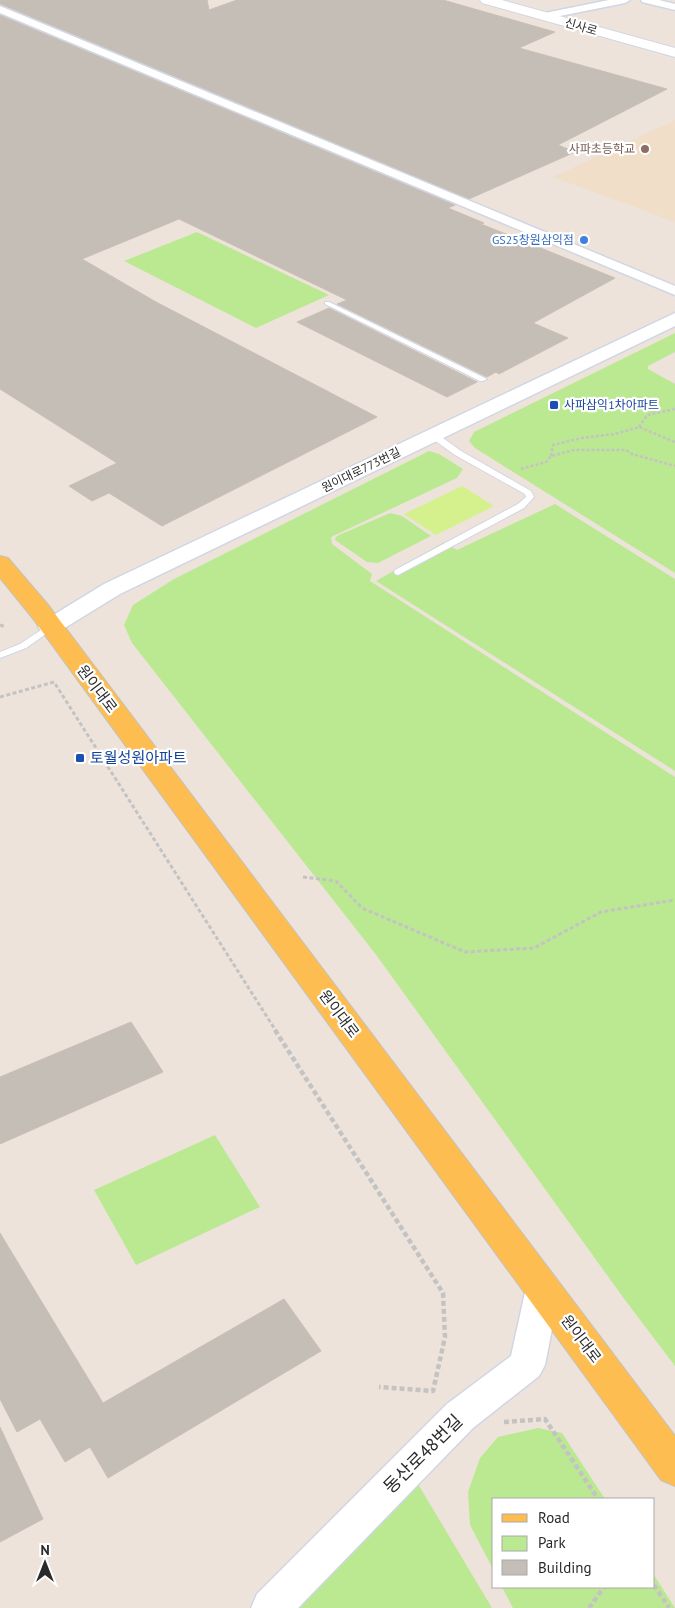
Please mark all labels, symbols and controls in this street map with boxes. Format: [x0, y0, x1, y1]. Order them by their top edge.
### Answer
street label: 신사로 [563, 15, 599, 38]
place label: 사파초등학교 [569, 141, 635, 156]
marker: 사파초등학교 [639, 143, 651, 155]
place label: GS25창원삼익점 [492, 232, 574, 247]
marker: GS25창원삼익점 [578, 234, 590, 246]
place label: 사파삼익1차아파트 [564, 397, 659, 412]
marker: 사파삼익1차아파트 [548, 399, 560, 411]
street label: 원이대로773번길 [319, 444, 403, 495]
street label: 원이대로 [73, 661, 122, 716]
place label: 토월성원아파트 [90, 748, 187, 767]
marker: 토월성원아파트 [74, 752, 86, 764]
street label: 원이대로 [315, 986, 364, 1041]
street label: 원이대로 [557, 1311, 606, 1366]
street label: 동산로48번길 [378, 1409, 467, 1498]
legend [492, 1498, 655, 1588]
text: Road [538, 1508, 570, 1527]
text: Park [538, 1533, 566, 1552]
north arrow [20, 1538, 70, 1588]
text: N [40, 1541, 50, 1559]
text: Building [538, 1558, 592, 1577]

